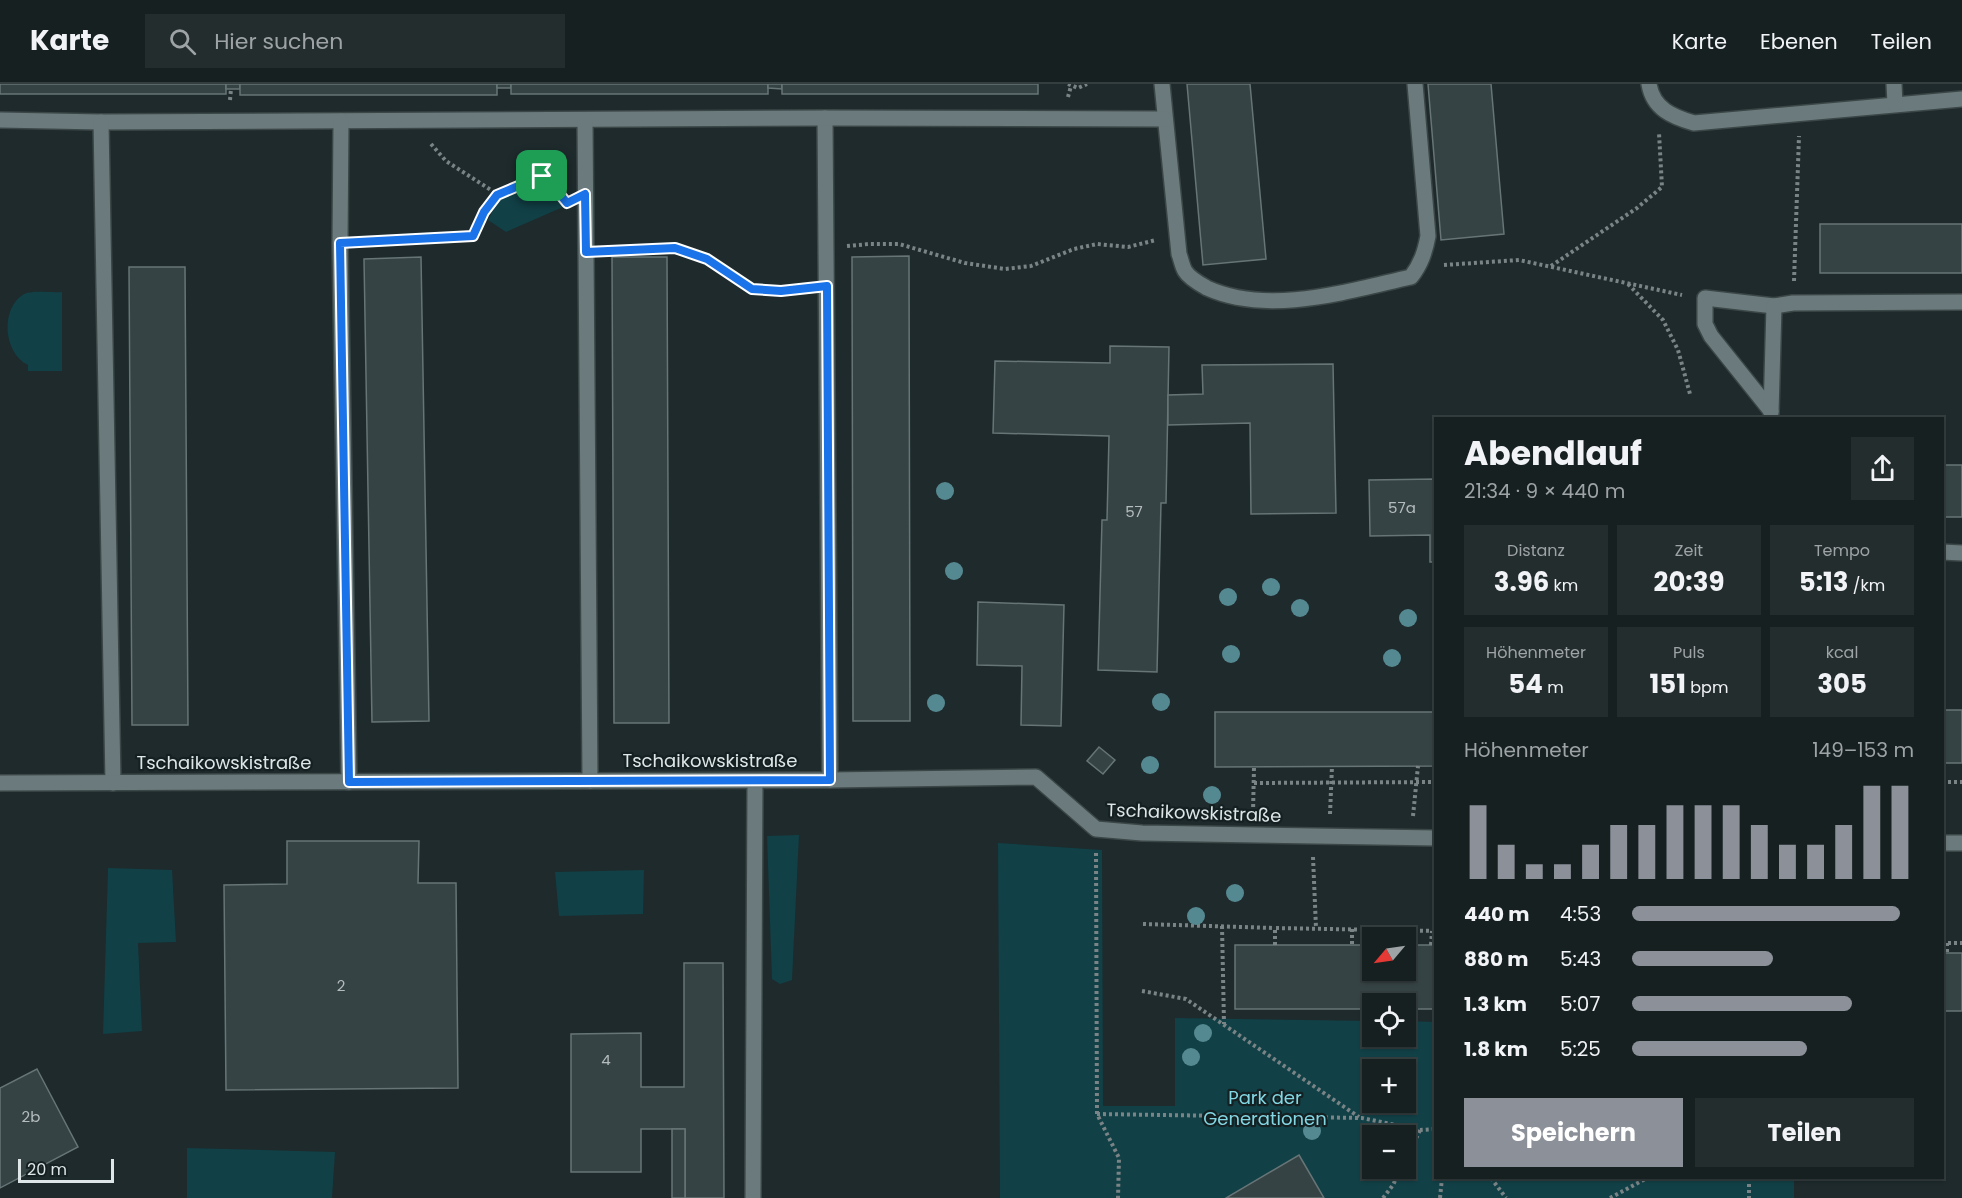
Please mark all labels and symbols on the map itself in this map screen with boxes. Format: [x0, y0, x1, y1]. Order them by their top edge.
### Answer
pin [516, 150, 567, 201]
house number: 57a [1388, 497, 1416, 518]
house number: 57 [1125, 501, 1143, 522]
street label: Tschaikowskistraße [622, 748, 798, 773]
street label: Tschaikowskistraße [136, 750, 312, 775]
street label: Tschaikowskistraße [1106, 797, 1282, 828]
north arrow [1362, 927, 1416, 981]
house number: 2 [337, 975, 345, 996]
house number: 4 [601, 1049, 611, 1070]
park label: Park der Generationen [1203, 1085, 1327, 1131]
house number: 2b [22, 1106, 40, 1127]
scale bar [18, 1156, 114, 1184]

